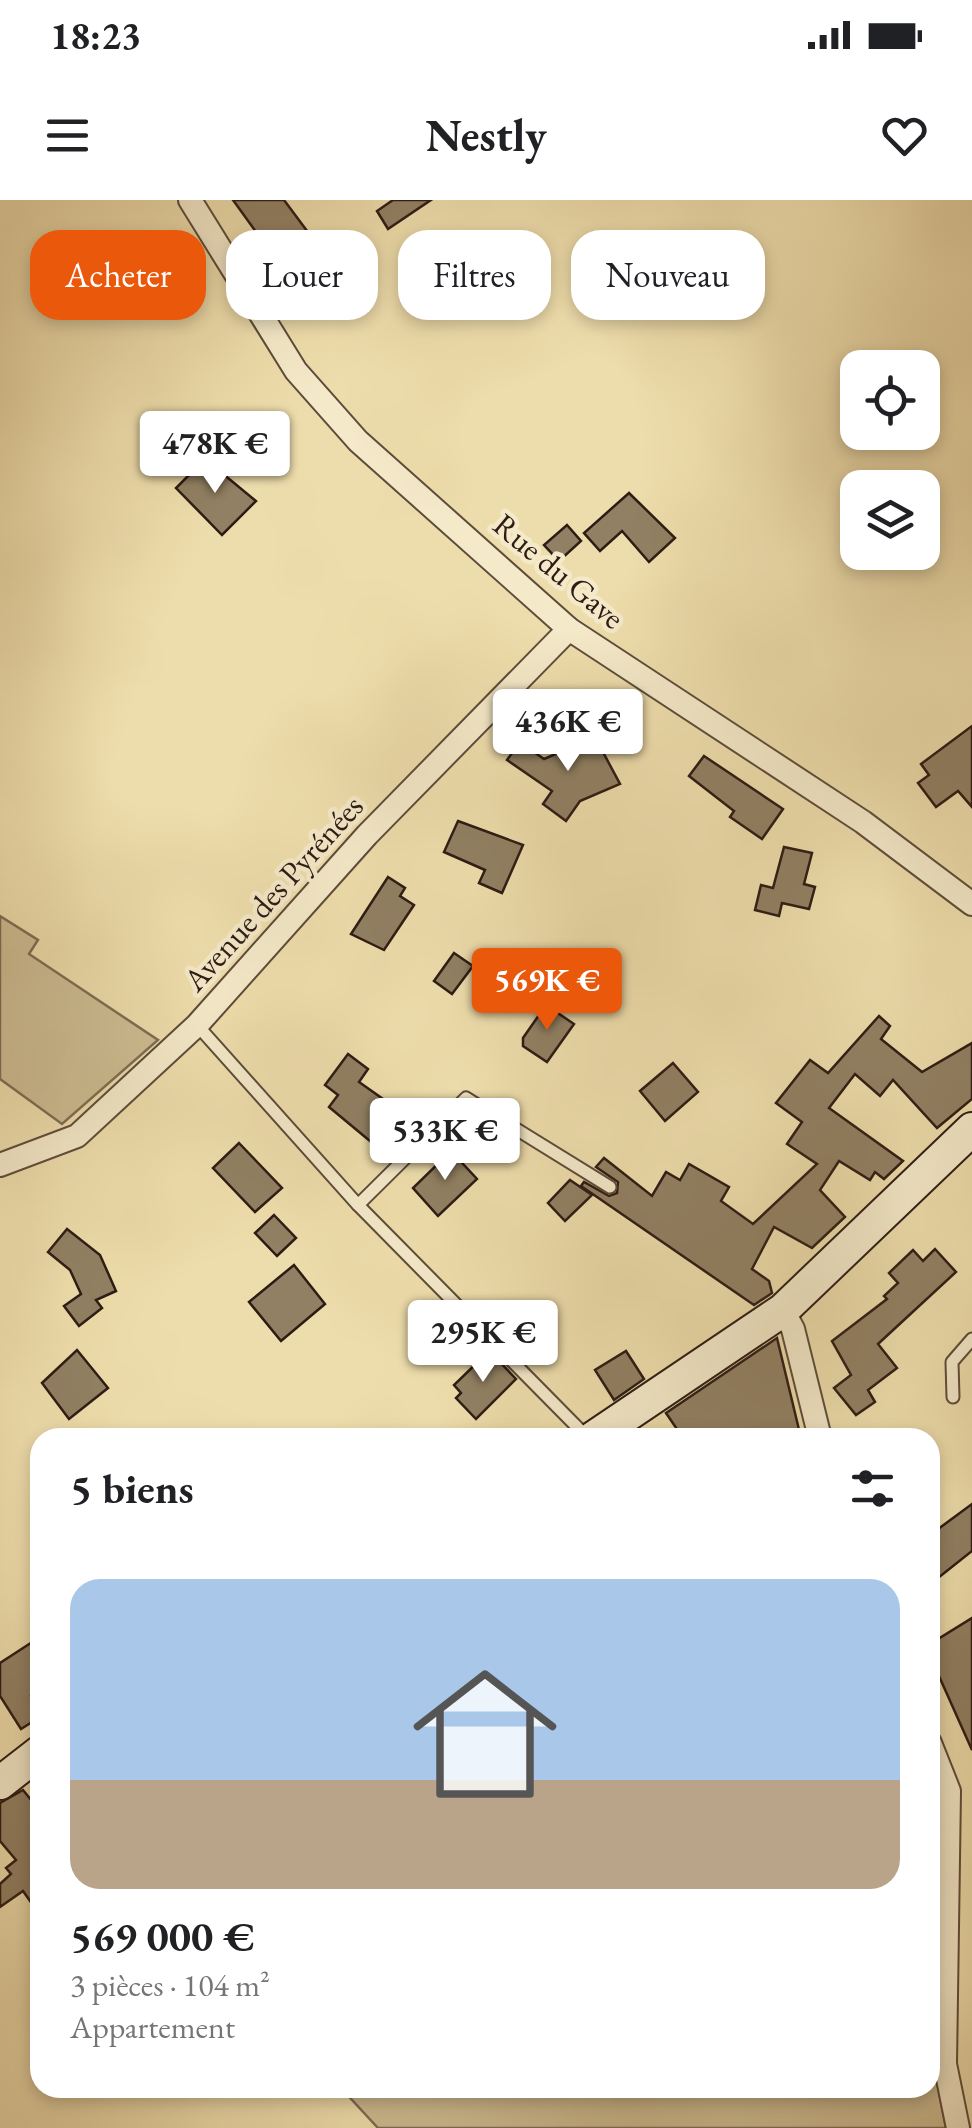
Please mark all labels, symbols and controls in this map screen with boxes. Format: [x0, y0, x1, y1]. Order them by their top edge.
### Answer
text: 18:23 [50, 11, 141, 60]
text: Nestly [425, 106, 547, 164]
icon: menu [40, 108, 95, 163]
icon: heart [877, 108, 932, 163]
chip: Acheter [30, 230, 206, 320]
chip: Louer [226, 230, 378, 320]
chip: Filtres [398, 230, 551, 320]
chip: Nouveau [571, 230, 765, 320]
map controls [840, 350, 940, 570]
button: locate [840, 350, 940, 450]
pin: 478K € [134, 411, 296, 496]
text: 478K € [162, 422, 268, 464]
button: layers [840, 470, 940, 570]
street label: Rue du Gave [485, 504, 633, 638]
pin: 436K € [487, 689, 649, 774]
text: 436K € [515, 700, 621, 742]
street label: Avenue des Pyrénées [173, 786, 372, 1001]
pin: 569K € [466, 948, 628, 1033]
text: 569K € [494, 959, 600, 1001]
pin: 533K € [364, 1098, 526, 1183]
text: 533K € [392, 1109, 498, 1151]
pin: 295K € [402, 1300, 564, 1385]
text: 295K € [430, 1311, 536, 1353]
text: 5 biens [70, 1461, 194, 1516]
icon: filters [845, 1461, 900, 1516]
icon: home [395, 1644, 575, 1824]
text: 569 000 € [70, 1909, 254, 1964]
text: 3 pièces · 104 m² [70, 1964, 270, 2006]
text: Appartement [70, 2006, 235, 2048]

